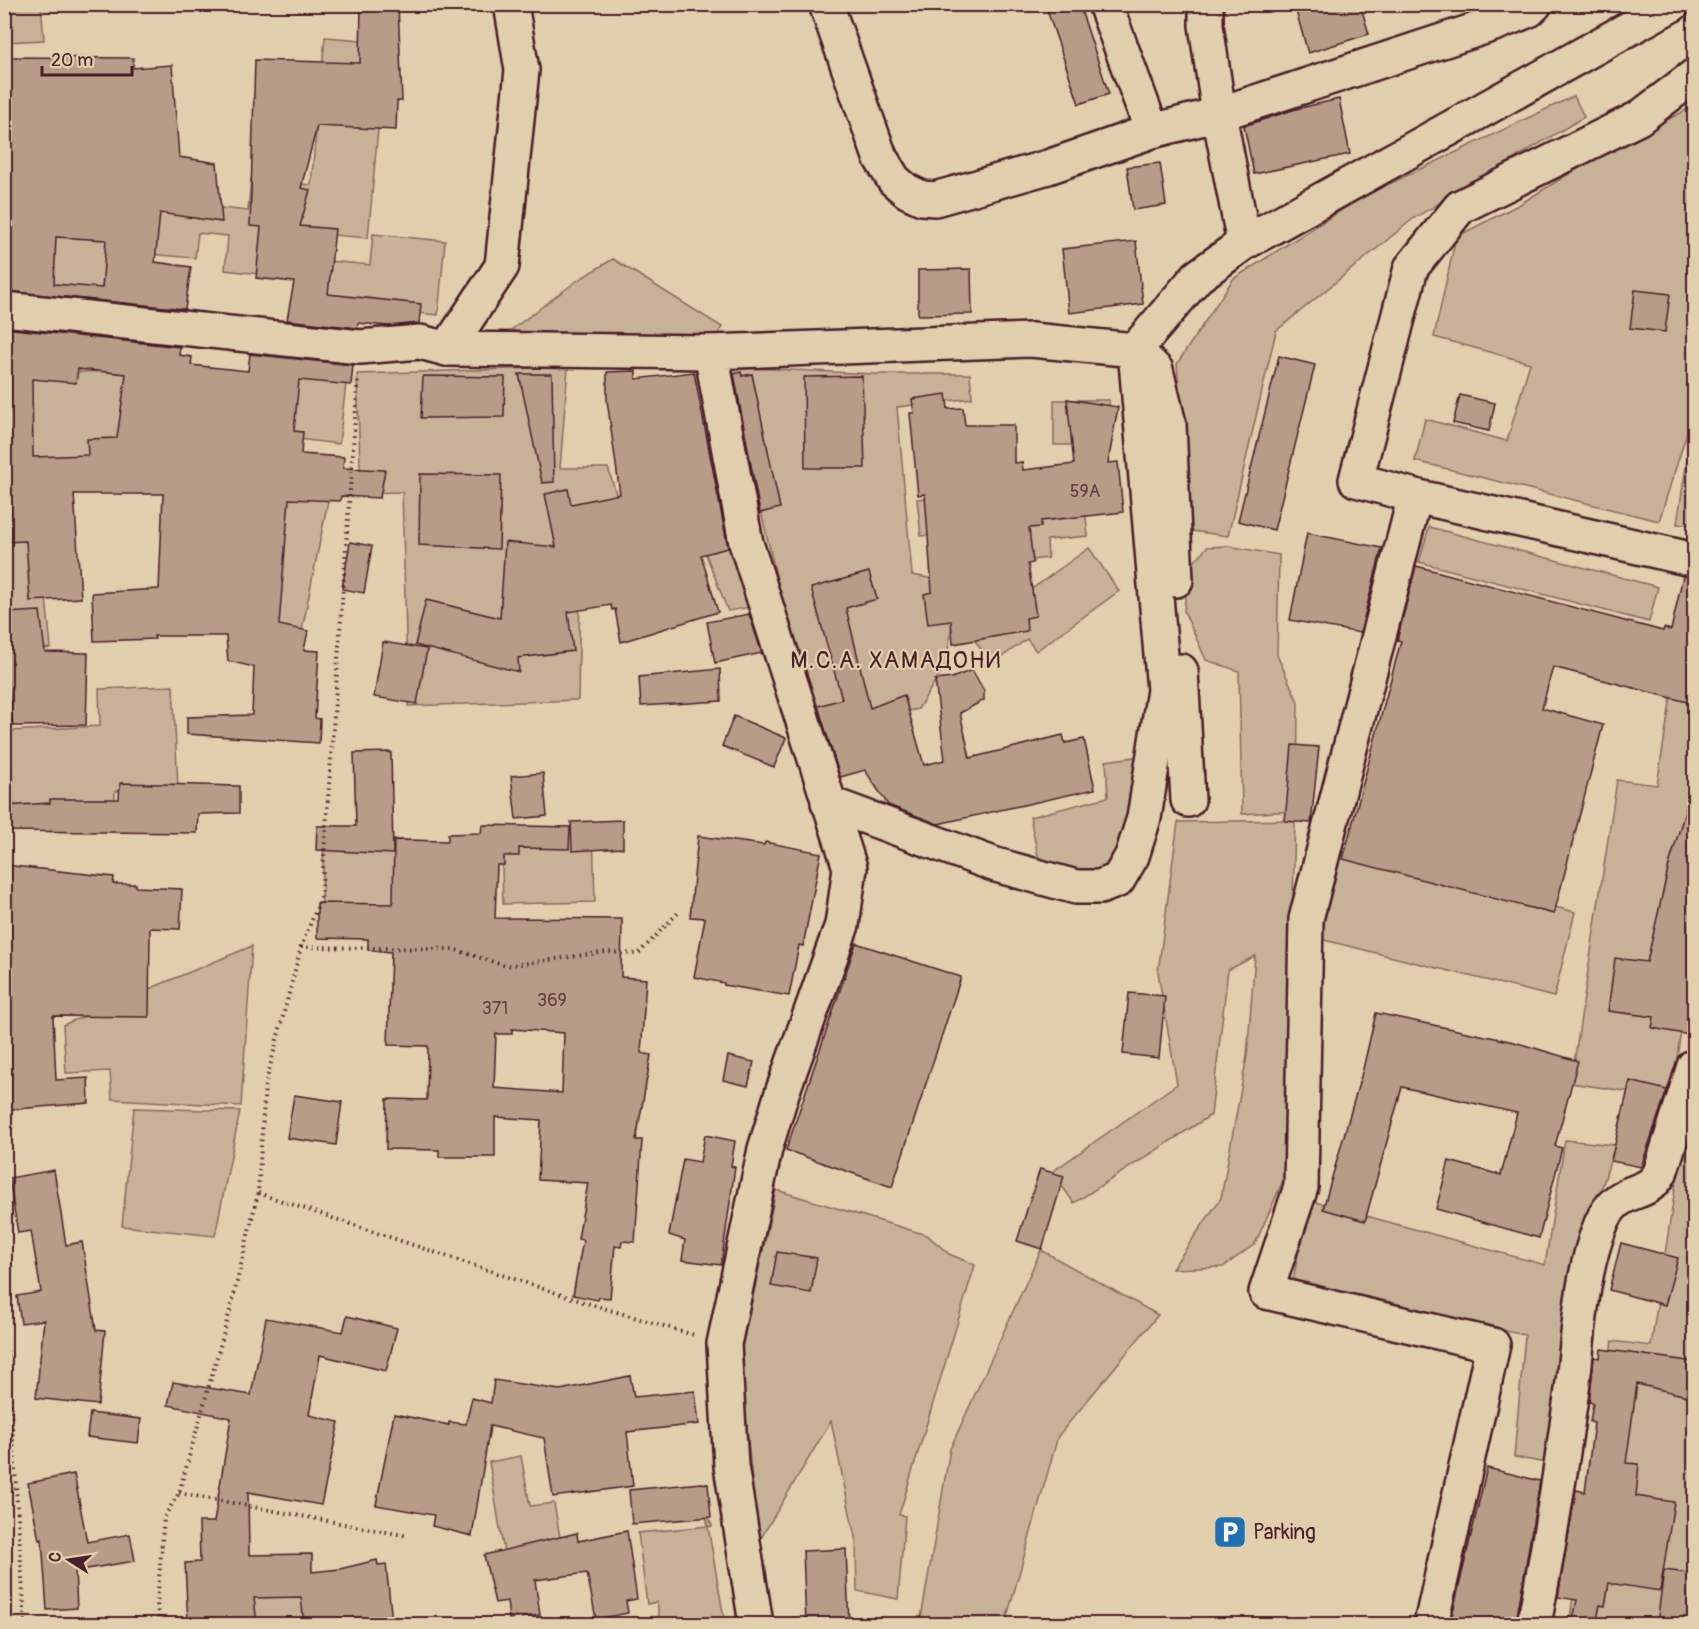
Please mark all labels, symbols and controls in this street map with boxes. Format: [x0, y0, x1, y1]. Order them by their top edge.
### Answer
scale bar [42, 39, 132, 77]
text: 20 m [51, 49, 93, 72]
house number: 59А [1070, 480, 1101, 503]
district label: М.С.А. ХАМАДОНИ [790, 646, 1002, 675]
house number: 369 [537, 989, 567, 1012]
house number: 371 [482, 997, 508, 1020]
parking icon: Parking [1212, 1514, 1248, 1550]
place label: Parking [1253, 1519, 1316, 1546]
north arrow [39, 1530, 99, 1590]
text: С [44, 1550, 66, 1564]

